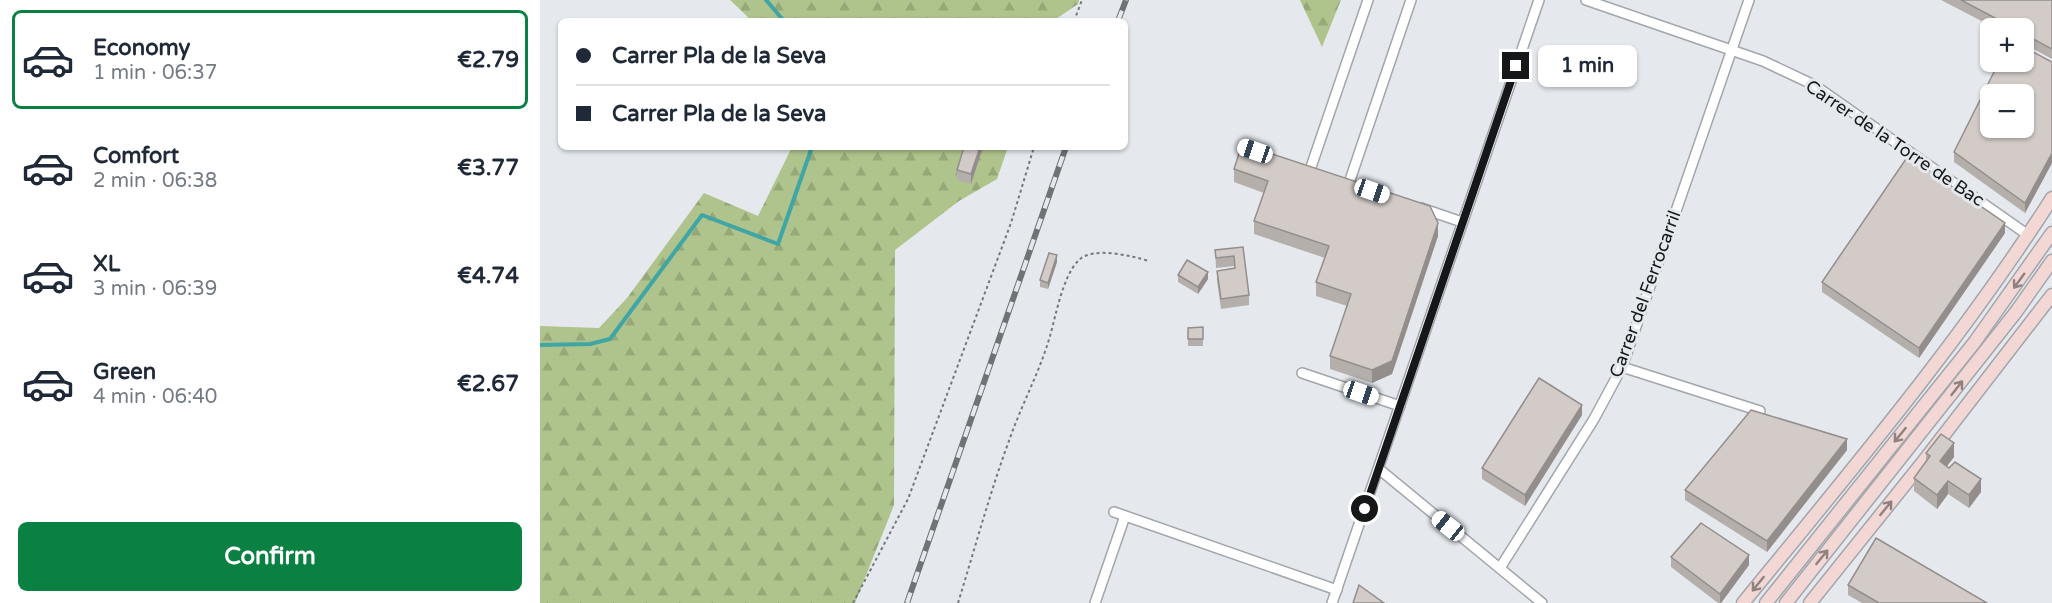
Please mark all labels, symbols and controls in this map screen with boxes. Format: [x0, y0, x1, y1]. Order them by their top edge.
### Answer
map controls [1980, 18, 2034, 138]
button: + [1980, 18, 2034, 72]
icon: car [21, 33, 75, 87]
text: Economy [93, 35, 190, 61]
text: Carrer Pla de la Seva [612, 43, 826, 69]
callout: 1 min [1537, 45, 1636, 87]
text: €2.79 [457, 47, 519, 73]
route end [1502, 52, 1529, 79]
text: 1 min [1561, 54, 1614, 78]
text: 1 min · 06:37 [93, 61, 217, 85]
street label: Carrer de la Torre de Bac [1801, 75, 1989, 211]
button: − [1980, 84, 2034, 138]
text: Carrer Pla de la Seva [612, 101, 826, 127]
car [1235, 137, 1275, 165]
icon: car [21, 141, 75, 195]
text: Comfort [93, 143, 179, 169]
text: €3.77 [457, 155, 519, 181]
text: 2 min · 06:38 [93, 169, 217, 193]
car [1352, 177, 1392, 205]
street label: Carrer del Ferrocarril [1605, 208, 1685, 380]
icon: car [21, 249, 75, 303]
text: XL [93, 251, 120, 277]
text: €4.74 [457, 263, 519, 289]
one-way arrow [2013, 273, 2025, 289]
text: 3 min · 06:39 [93, 277, 217, 301]
icon: car [21, 357, 75, 411]
text: Green [93, 359, 156, 385]
text: €2.67 [457, 371, 519, 397]
car [1341, 379, 1381, 407]
one-way arrow [1950, 381, 1963, 397]
text: 4 min · 06:40 [93, 385, 217, 409]
one-way arrow [1893, 427, 1906, 443]
route start [1351, 495, 1378, 522]
one-way arrow [1879, 500, 1892, 516]
car [1428, 508, 1468, 544]
button: Confirm [18, 522, 522, 591]
one-way arrow [1816, 550, 1829, 566]
one-way arrow [1752, 576, 1765, 592]

